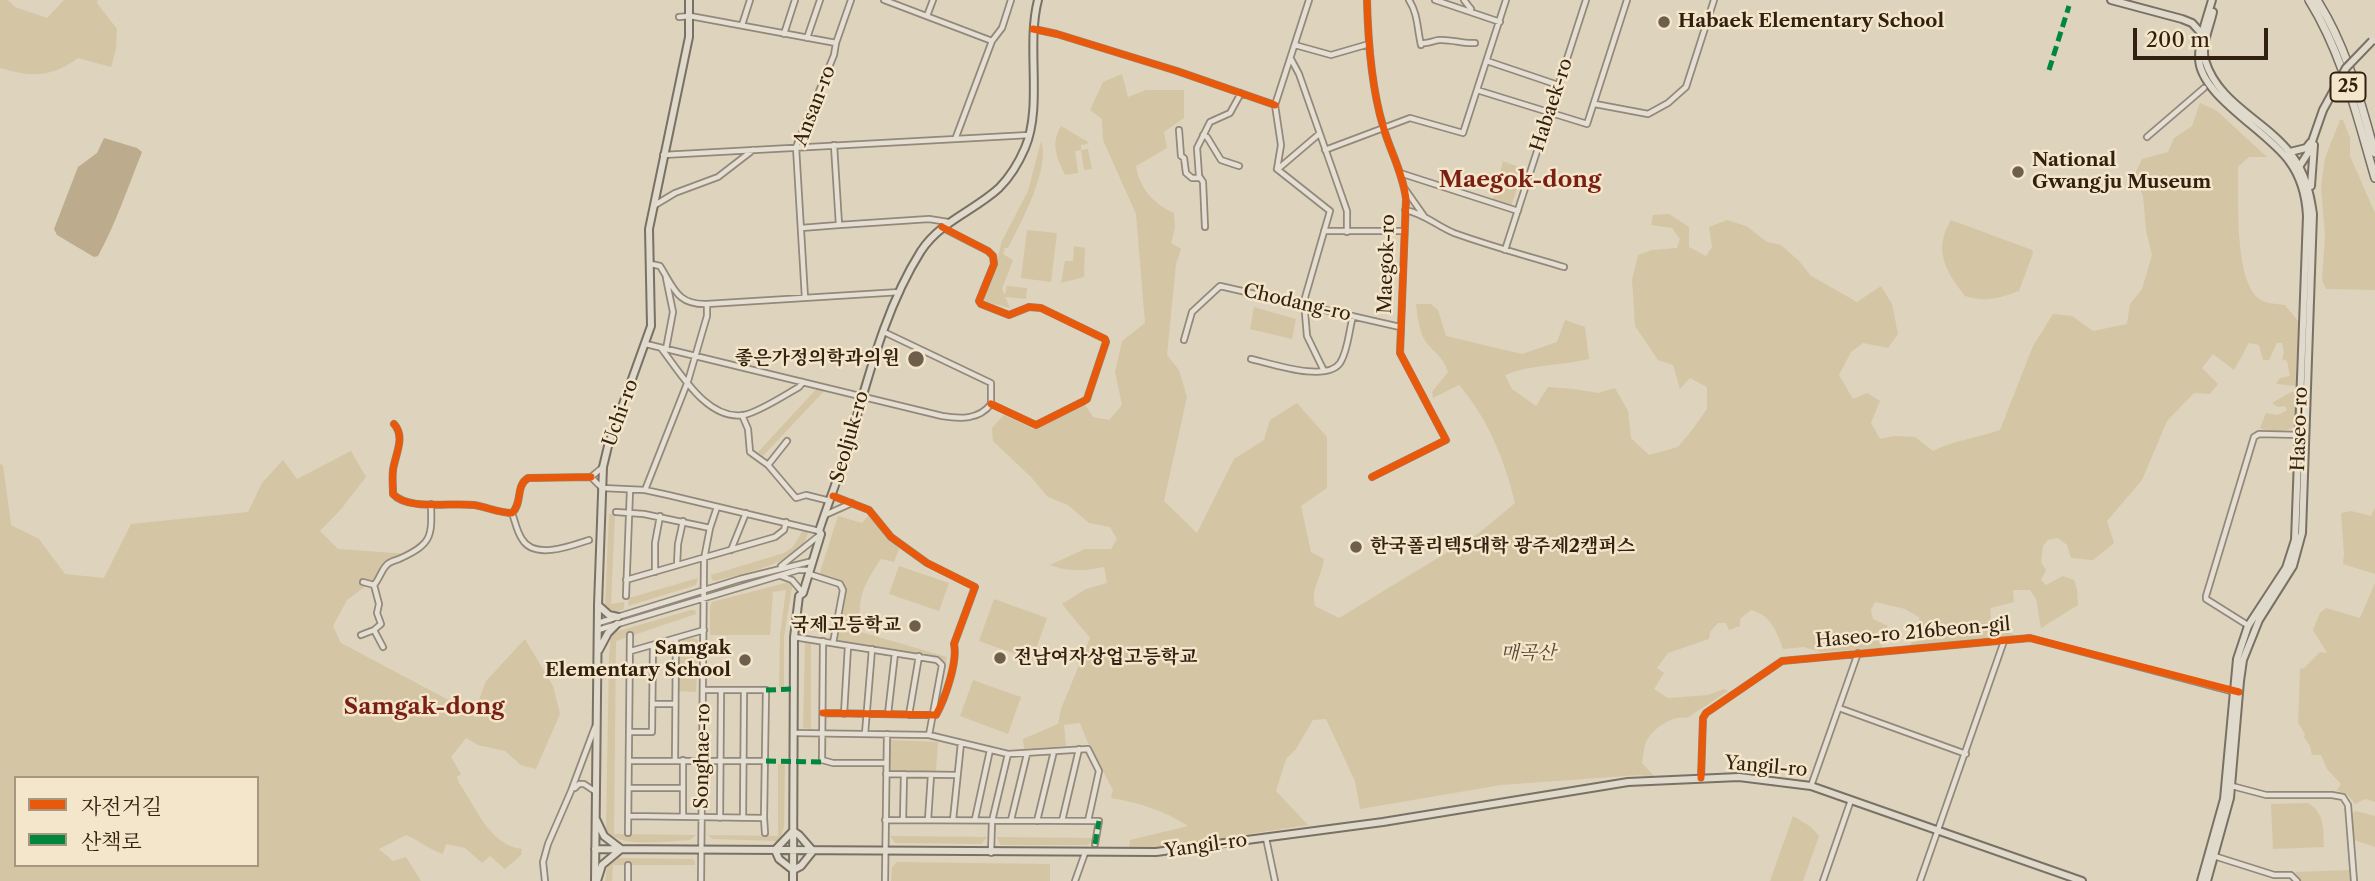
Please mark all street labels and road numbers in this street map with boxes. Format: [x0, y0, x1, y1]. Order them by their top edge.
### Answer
street label: Habaek-ro [1526, 56, 1578, 154]
street label: Ansan-ro [789, 63, 841, 149]
road number: 25 [2330, 72, 2366, 102]
street label: Maegok-ro [1374, 214, 1400, 314]
street label: Chodang-ro [1241, 280, 1353, 326]
street label: Uchi-ro [598, 376, 644, 450]
street label: Haseo-ro [2287, 386, 2313, 472]
street label: Seoljuk-ro [826, 388, 874, 486]
street label: Haseo-ro 216beon-gil [1815, 613, 2011, 653]
street label: Songhae-ro [691, 703, 715, 809]
street label: Yangil-ro [1724, 752, 1808, 782]
street label: Yangil-ro [1163, 829, 1249, 863]

